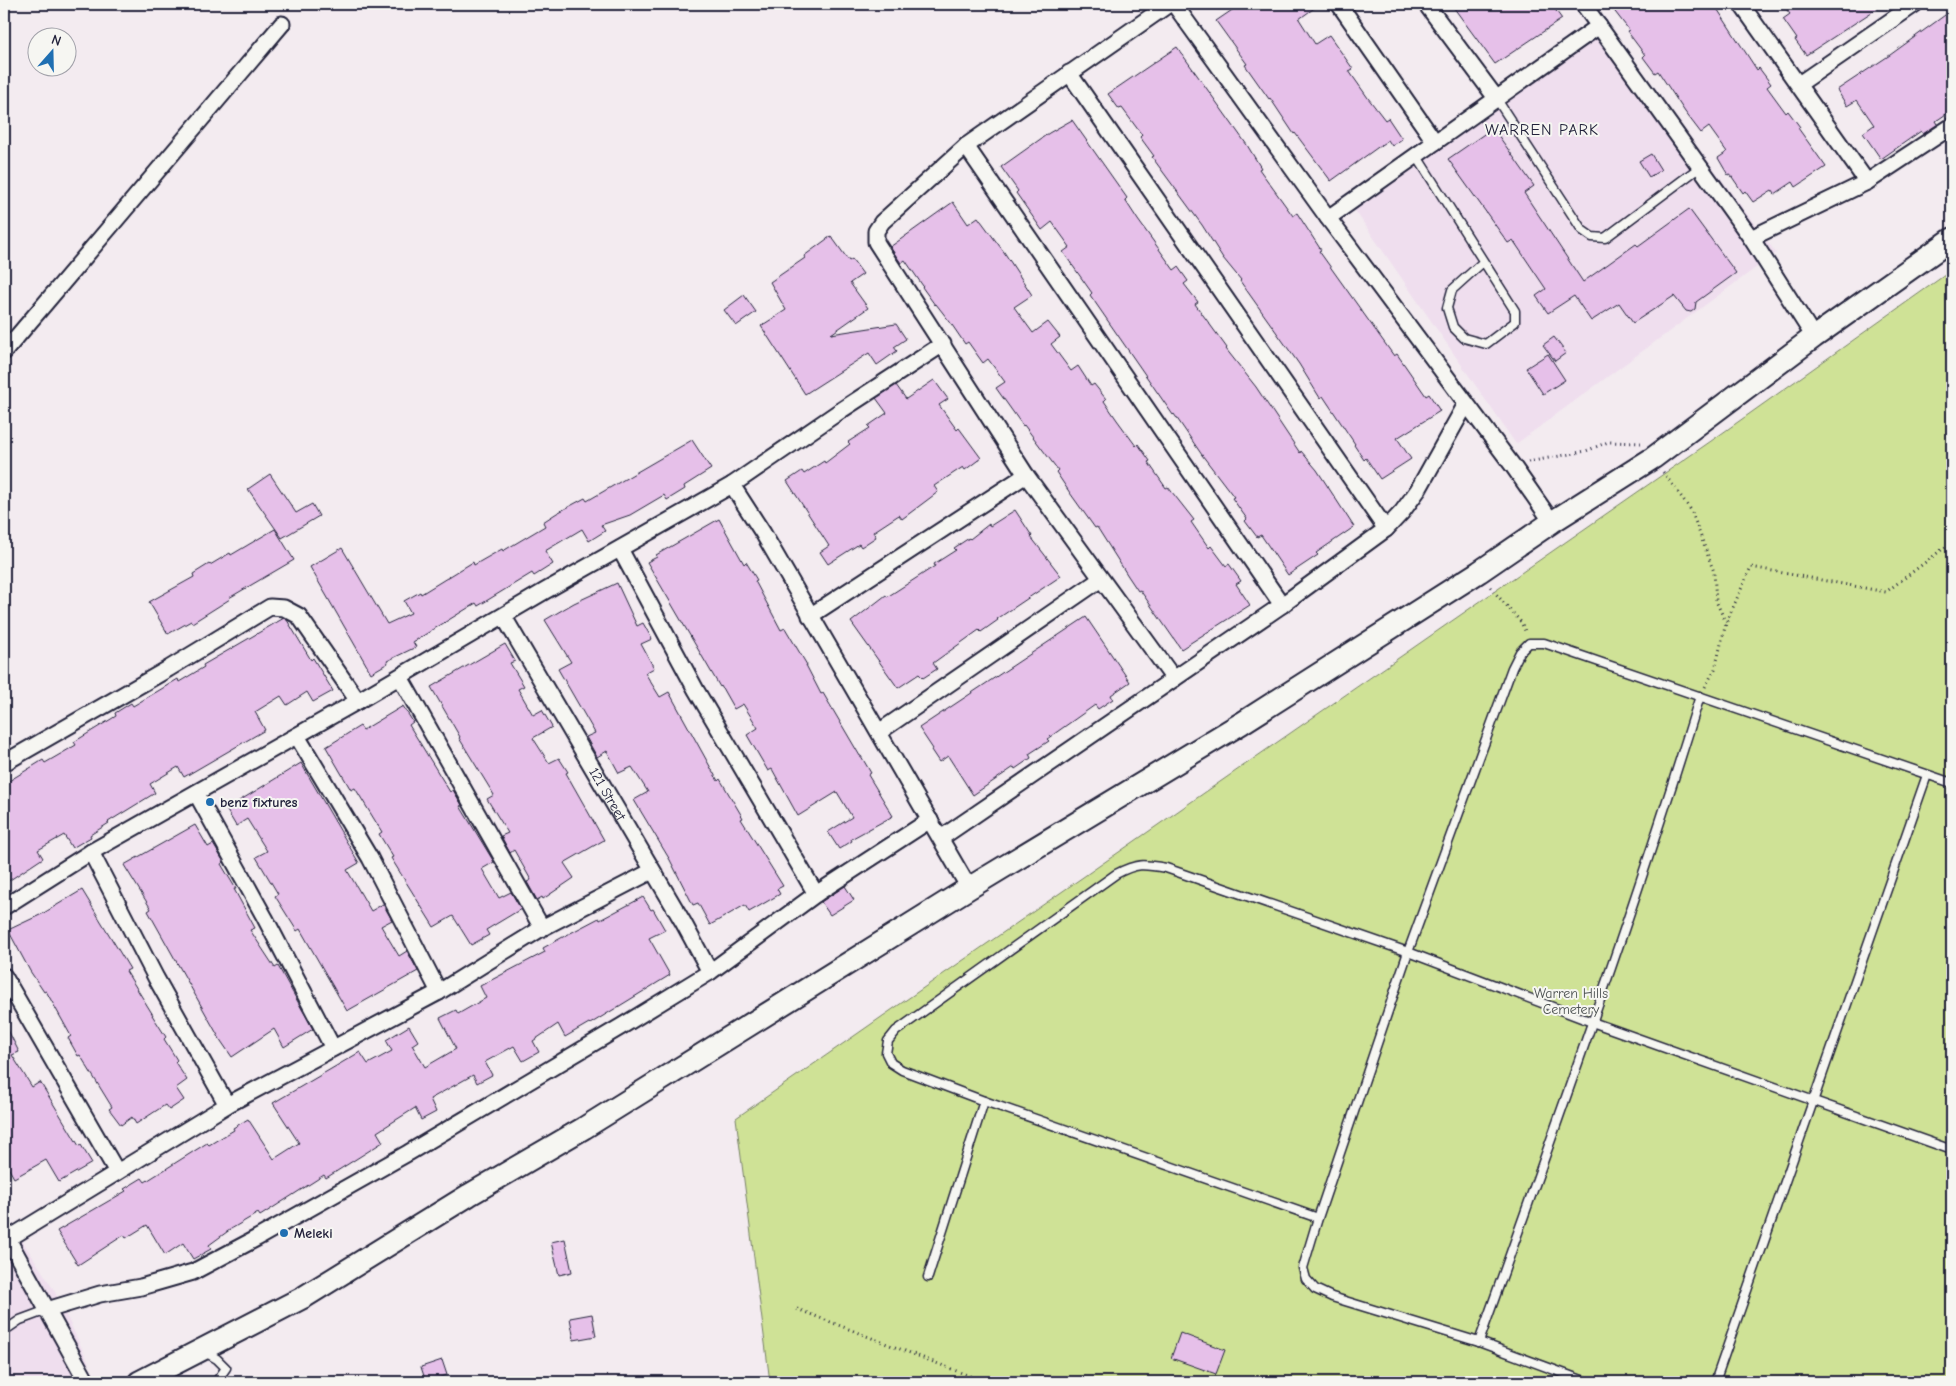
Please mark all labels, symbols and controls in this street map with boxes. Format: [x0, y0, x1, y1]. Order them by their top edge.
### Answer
north arrow [28, 28, 78, 78]
text: N [49, 31, 63, 50]
district label: WARREN PARK [1485, 121, 1599, 139]
street label: 121 Street [585, 765, 630, 824]
place label: benz fixtures [220, 794, 298, 811]
marker: benz fixtures [204, 796, 216, 808]
park label: Warren Hills Cemetery [1534, 985, 1608, 1018]
place label: Meleki [294, 1225, 333, 1242]
marker: Meleki [278, 1227, 290, 1239]

